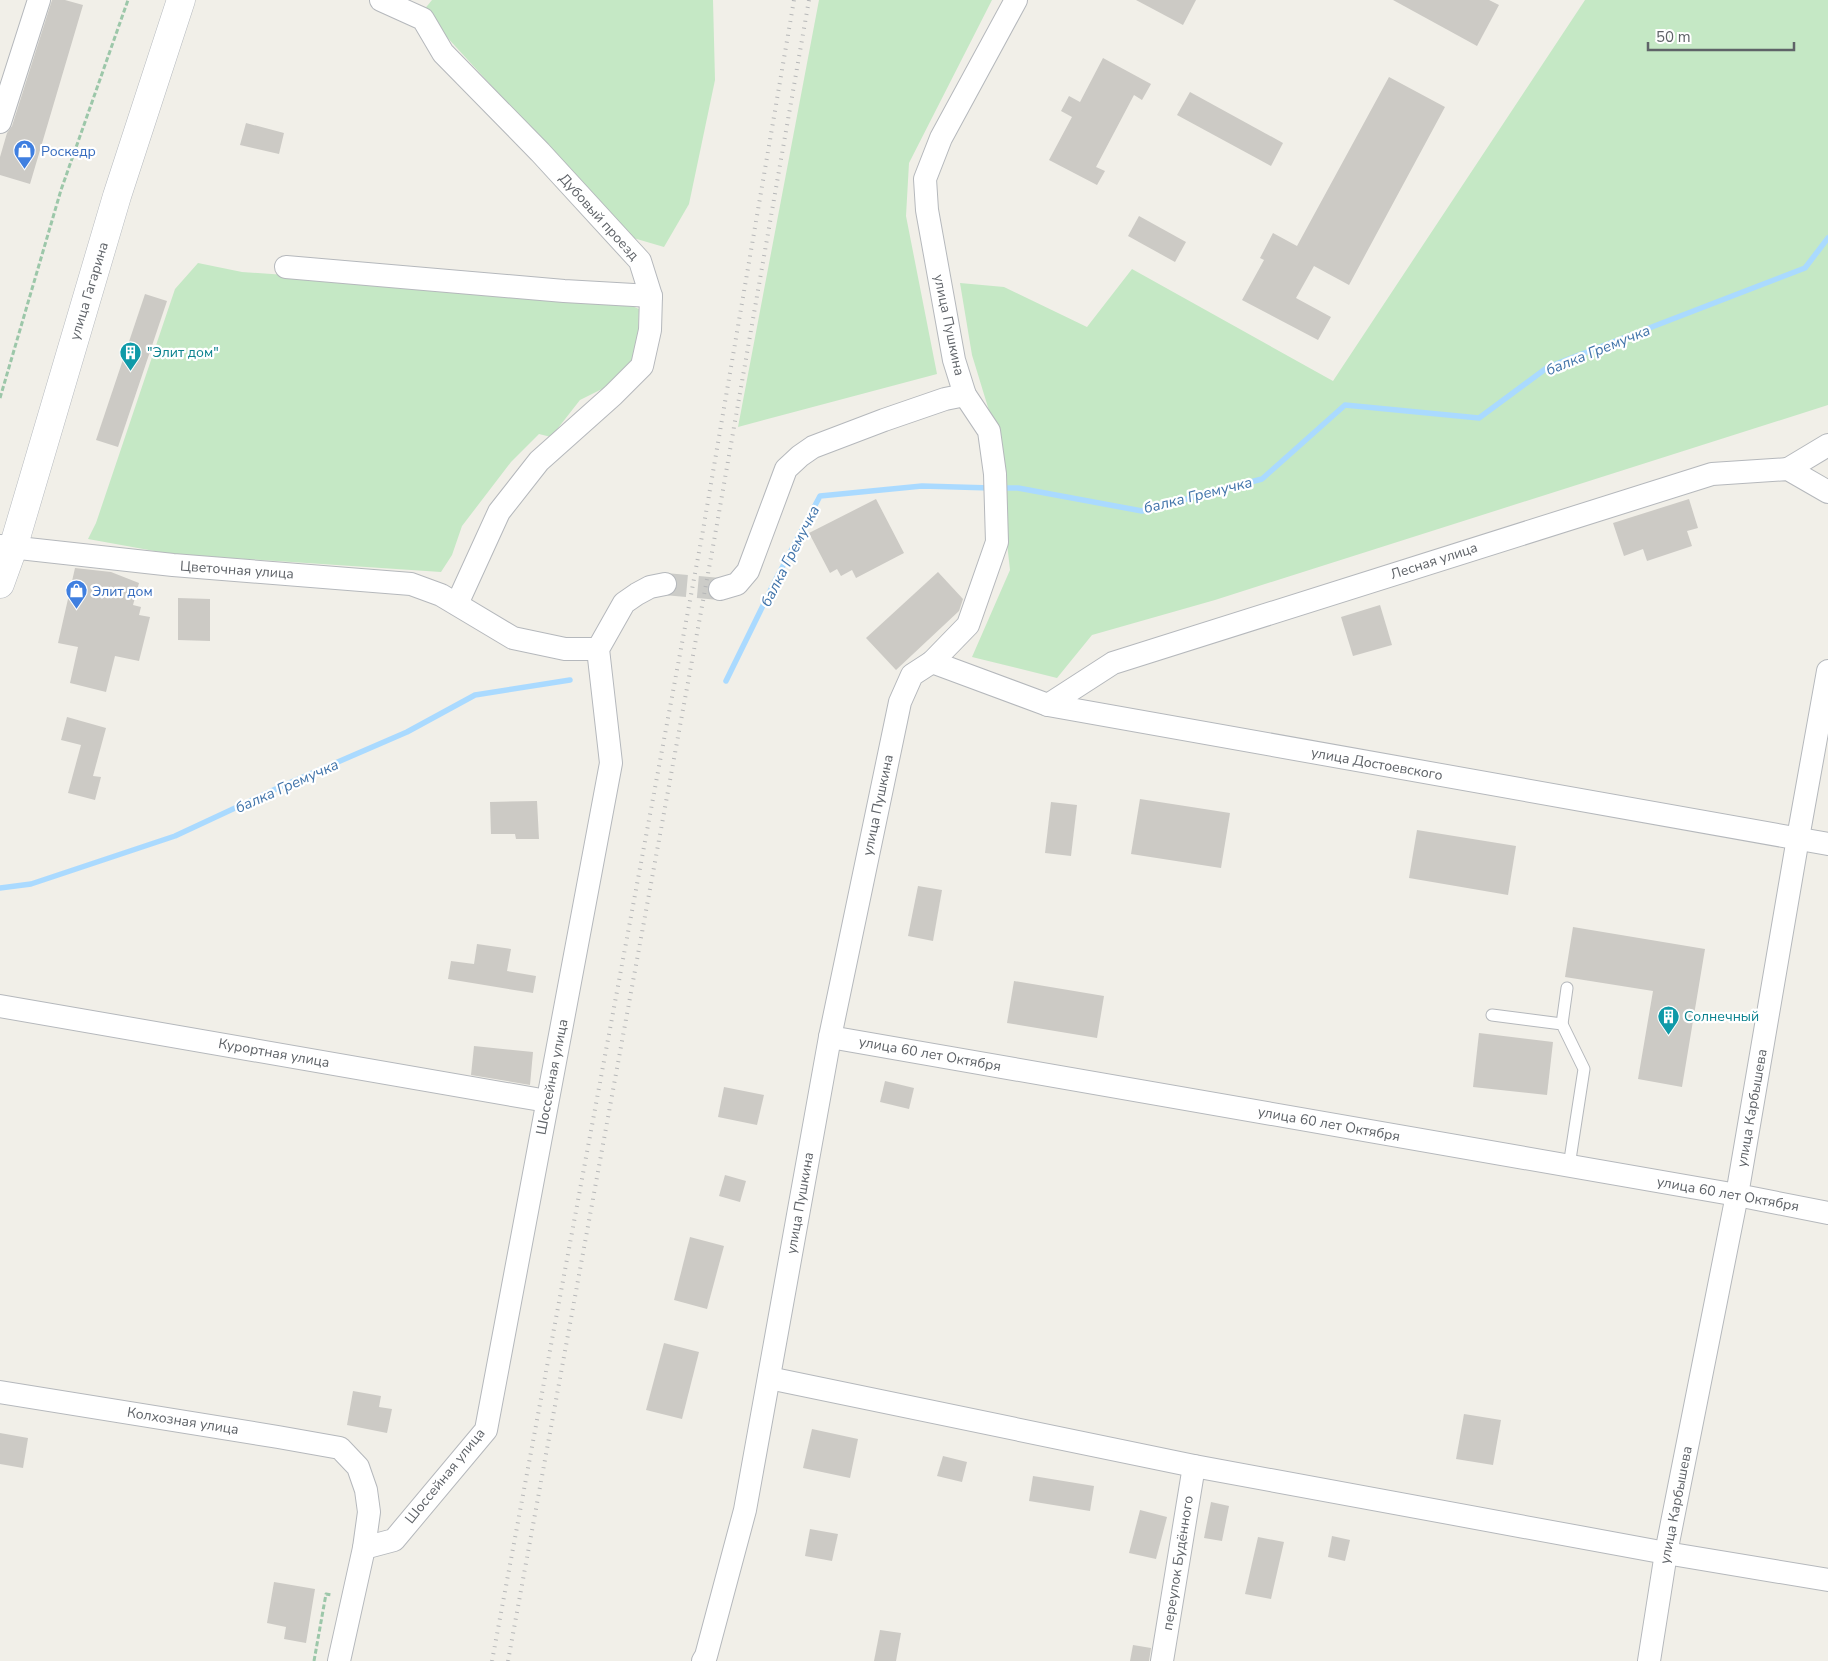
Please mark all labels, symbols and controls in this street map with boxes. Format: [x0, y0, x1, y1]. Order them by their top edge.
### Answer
scale bar [1648, 20, 1794, 52]
text: 50 m [1656, 27, 1691, 47]
shop icon: Роскедр [13, 139, 37, 170]
place label: Роскедр [41, 142, 96, 161]
street label: Дубовый проезд [555, 169, 643, 265]
street label: улица Гагарина [65, 240, 113, 342]
street label: улица Пушкина [929, 273, 969, 377]
water label: балка Гремучка [1543, 320, 1653, 380]
building icon: "Элит дом" [119, 340, 143, 371]
place label: "Элит дом" [147, 343, 219, 362]
water label: балка Гремучка [1142, 472, 1254, 518]
water label: балка Гремучка [756, 502, 824, 610]
street label: Лесная улица [1388, 538, 1480, 584]
street label: Цветочная улица [179, 557, 295, 583]
shop icon: Элит дом [64, 579, 88, 610]
place label: Элит дом [92, 582, 153, 601]
street label: улица Достоевского [1310, 743, 1444, 785]
street label: улица Пушкина [858, 753, 898, 857]
water label: балка Гремучка [232, 754, 342, 818]
building icon: Солнечный [1656, 1004, 1680, 1035]
place label: Солнечный [1684, 1007, 1759, 1026]
street label: Шоссейная улица [531, 1017, 573, 1137]
street label: улица 60 лет Октября [857, 1032, 1003, 1076]
street label: Курортная улица [217, 1034, 331, 1072]
street label: улица Карбышева [1732, 1047, 1772, 1169]
street label: улица 60 лет Октября [1256, 1102, 1402, 1146]
street label: улица Пушкина [782, 1151, 818, 1255]
street label: улица 60 лет Октября [1655, 1172, 1801, 1216]
street label: Колхозная улица [126, 1403, 240, 1439]
street label: Шоссейная улица [401, 1424, 489, 1528]
street label: улица Карбышева [1655, 1444, 1697, 1566]
street label: переулок Будённого [1158, 1494, 1198, 1632]

